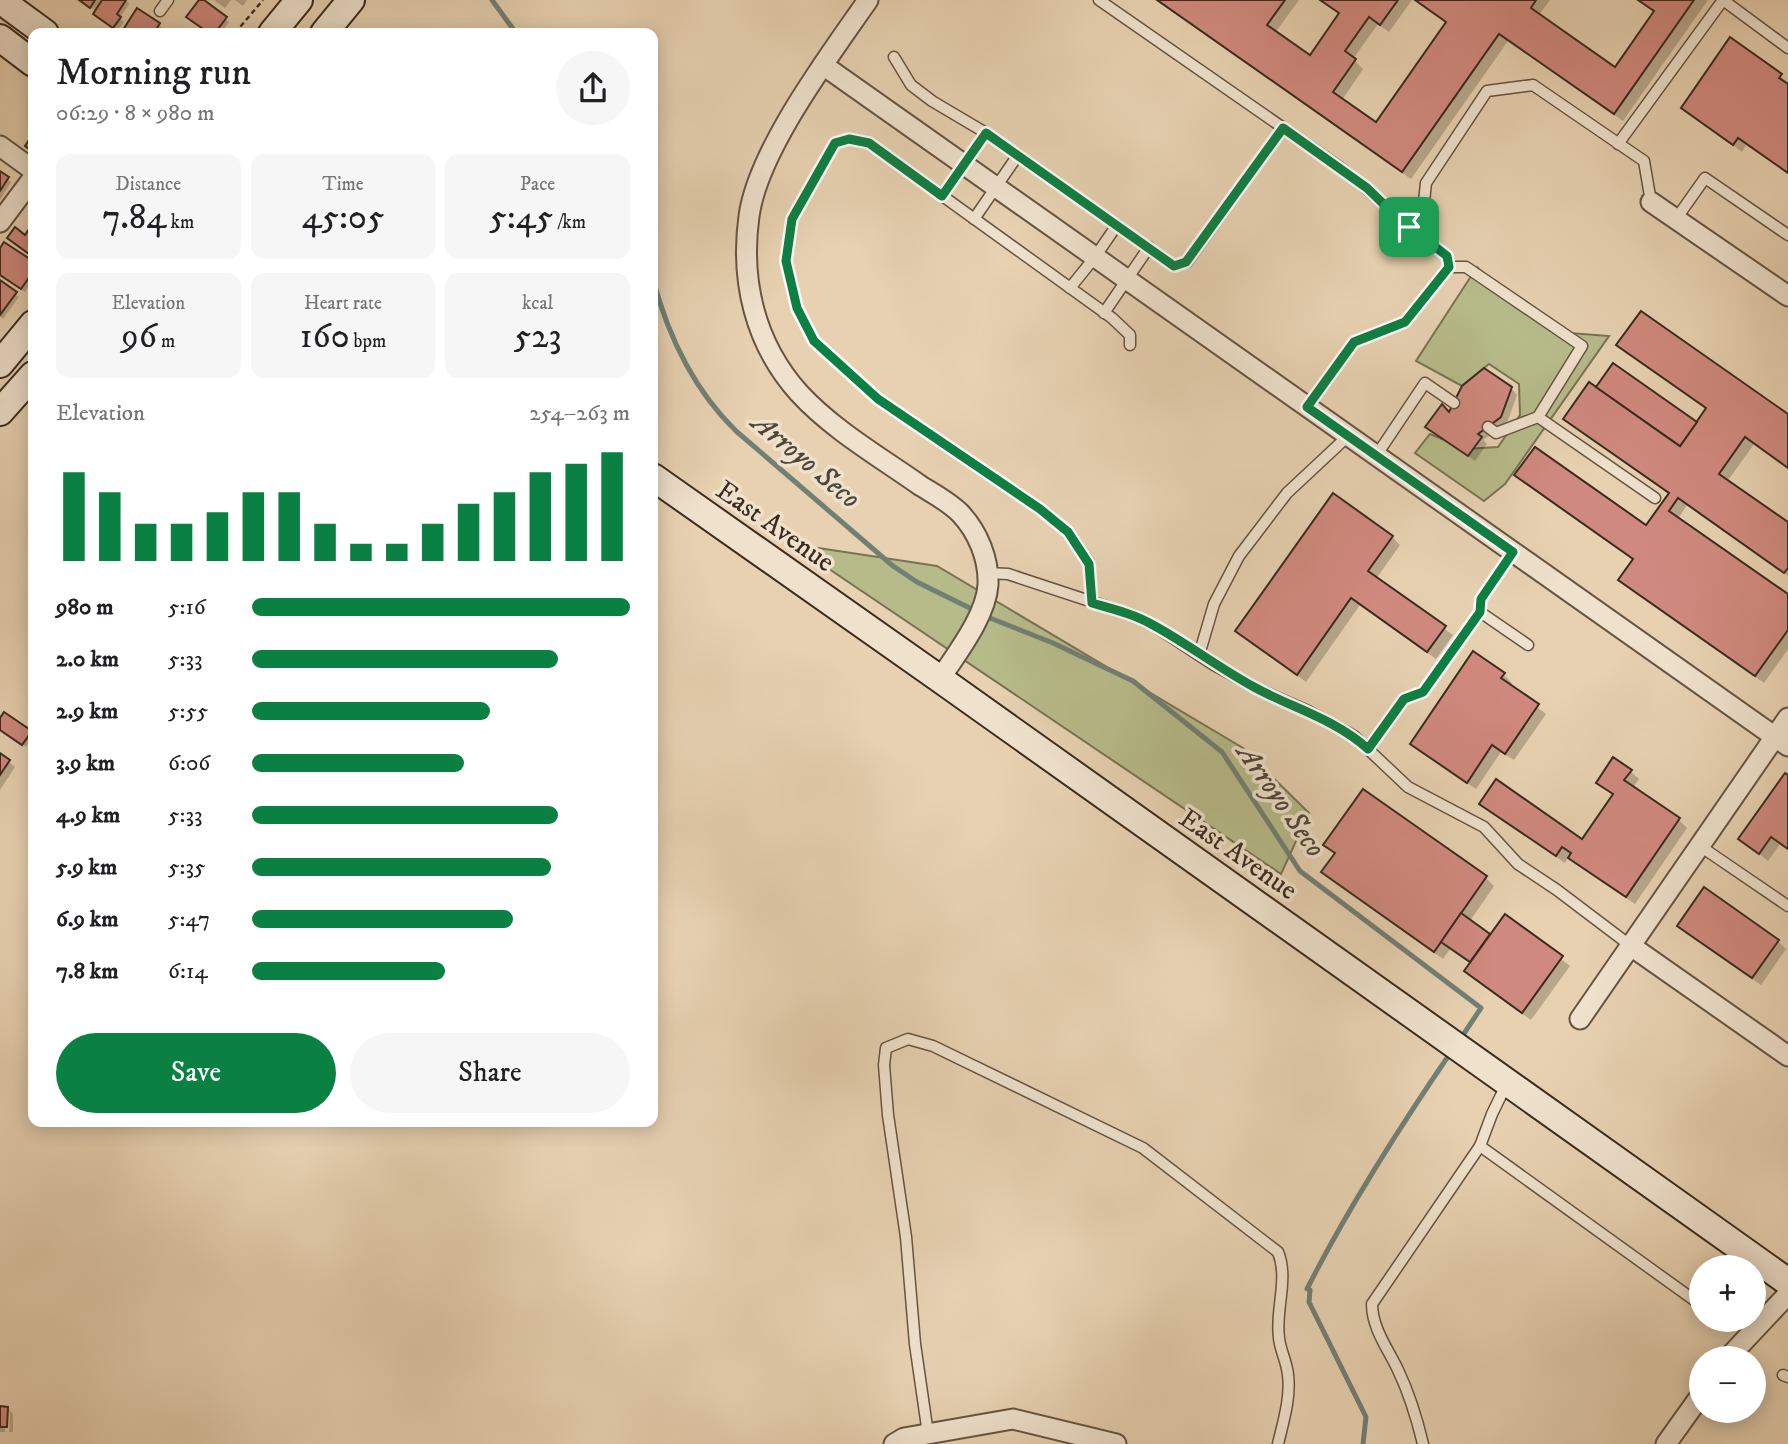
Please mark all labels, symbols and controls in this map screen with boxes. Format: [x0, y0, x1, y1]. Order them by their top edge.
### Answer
text: Morning run [56, 49, 251, 97]
button: share [556, 51, 630, 125]
text: 06:29 · 8 × 980 m [56, 99, 214, 128]
text: Distance [116, 173, 181, 196]
text: Time [322, 173, 364, 196]
text: Pace [520, 173, 555, 196]
text: 7.84 [102, 196, 167, 240]
text: 45:05 [302, 196, 384, 240]
text: 5:45 [489, 196, 553, 240]
pin [1379, 197, 1439, 257]
icon: arrive [1390, 208, 1428, 246]
text: km [167, 211, 194, 234]
text: /km [553, 211, 586, 234]
text: Elevation [112, 292, 185, 315]
text: Heart rate [304, 292, 382, 315]
text: kcal [522, 292, 553, 315]
text: 96 [121, 315, 157, 359]
text: 160 [300, 315, 349, 359]
text: 523 [514, 315, 561, 359]
text: m [157, 330, 175, 353]
text: bpm [349, 330, 386, 353]
text: Elevation [56, 399, 145, 428]
text: 254–263 m [529, 399, 630, 428]
water label: Arroyo Seco [742, 403, 868, 517]
street label: East Avenue [709, 473, 841, 580]
text: 980 m [56, 593, 114, 622]
text: 5:16 [168, 593, 206, 622]
text: 2.0 km [56, 645, 119, 674]
text: 5:33 [168, 645, 203, 674]
text: 2.9 km [56, 697, 118, 726]
text: 5:55 [168, 697, 208, 726]
water label: Arroyo Seco [1226, 734, 1333, 865]
text: 3.9 km [56, 749, 115, 778]
text: 6:06 [168, 749, 210, 778]
text: 4.9 km [56, 801, 120, 830]
text: 5:33 [168, 801, 203, 830]
street label: East Avenue [1172, 801, 1304, 908]
text: 5.9 km [56, 853, 117, 882]
text: 5:35 [168, 853, 205, 882]
text: 6.9 km [56, 905, 119, 934]
text: 5:47 [168, 905, 210, 934]
text: 7.8 km [56, 957, 119, 986]
text: 6:14 [168, 957, 208, 986]
button: Save [56, 1033, 336, 1113]
button: Share [350, 1033, 630, 1113]
map controls [1689, 1255, 1766, 1423]
button: + [1689, 1255, 1766, 1332]
button: − [1689, 1346, 1766, 1423]

